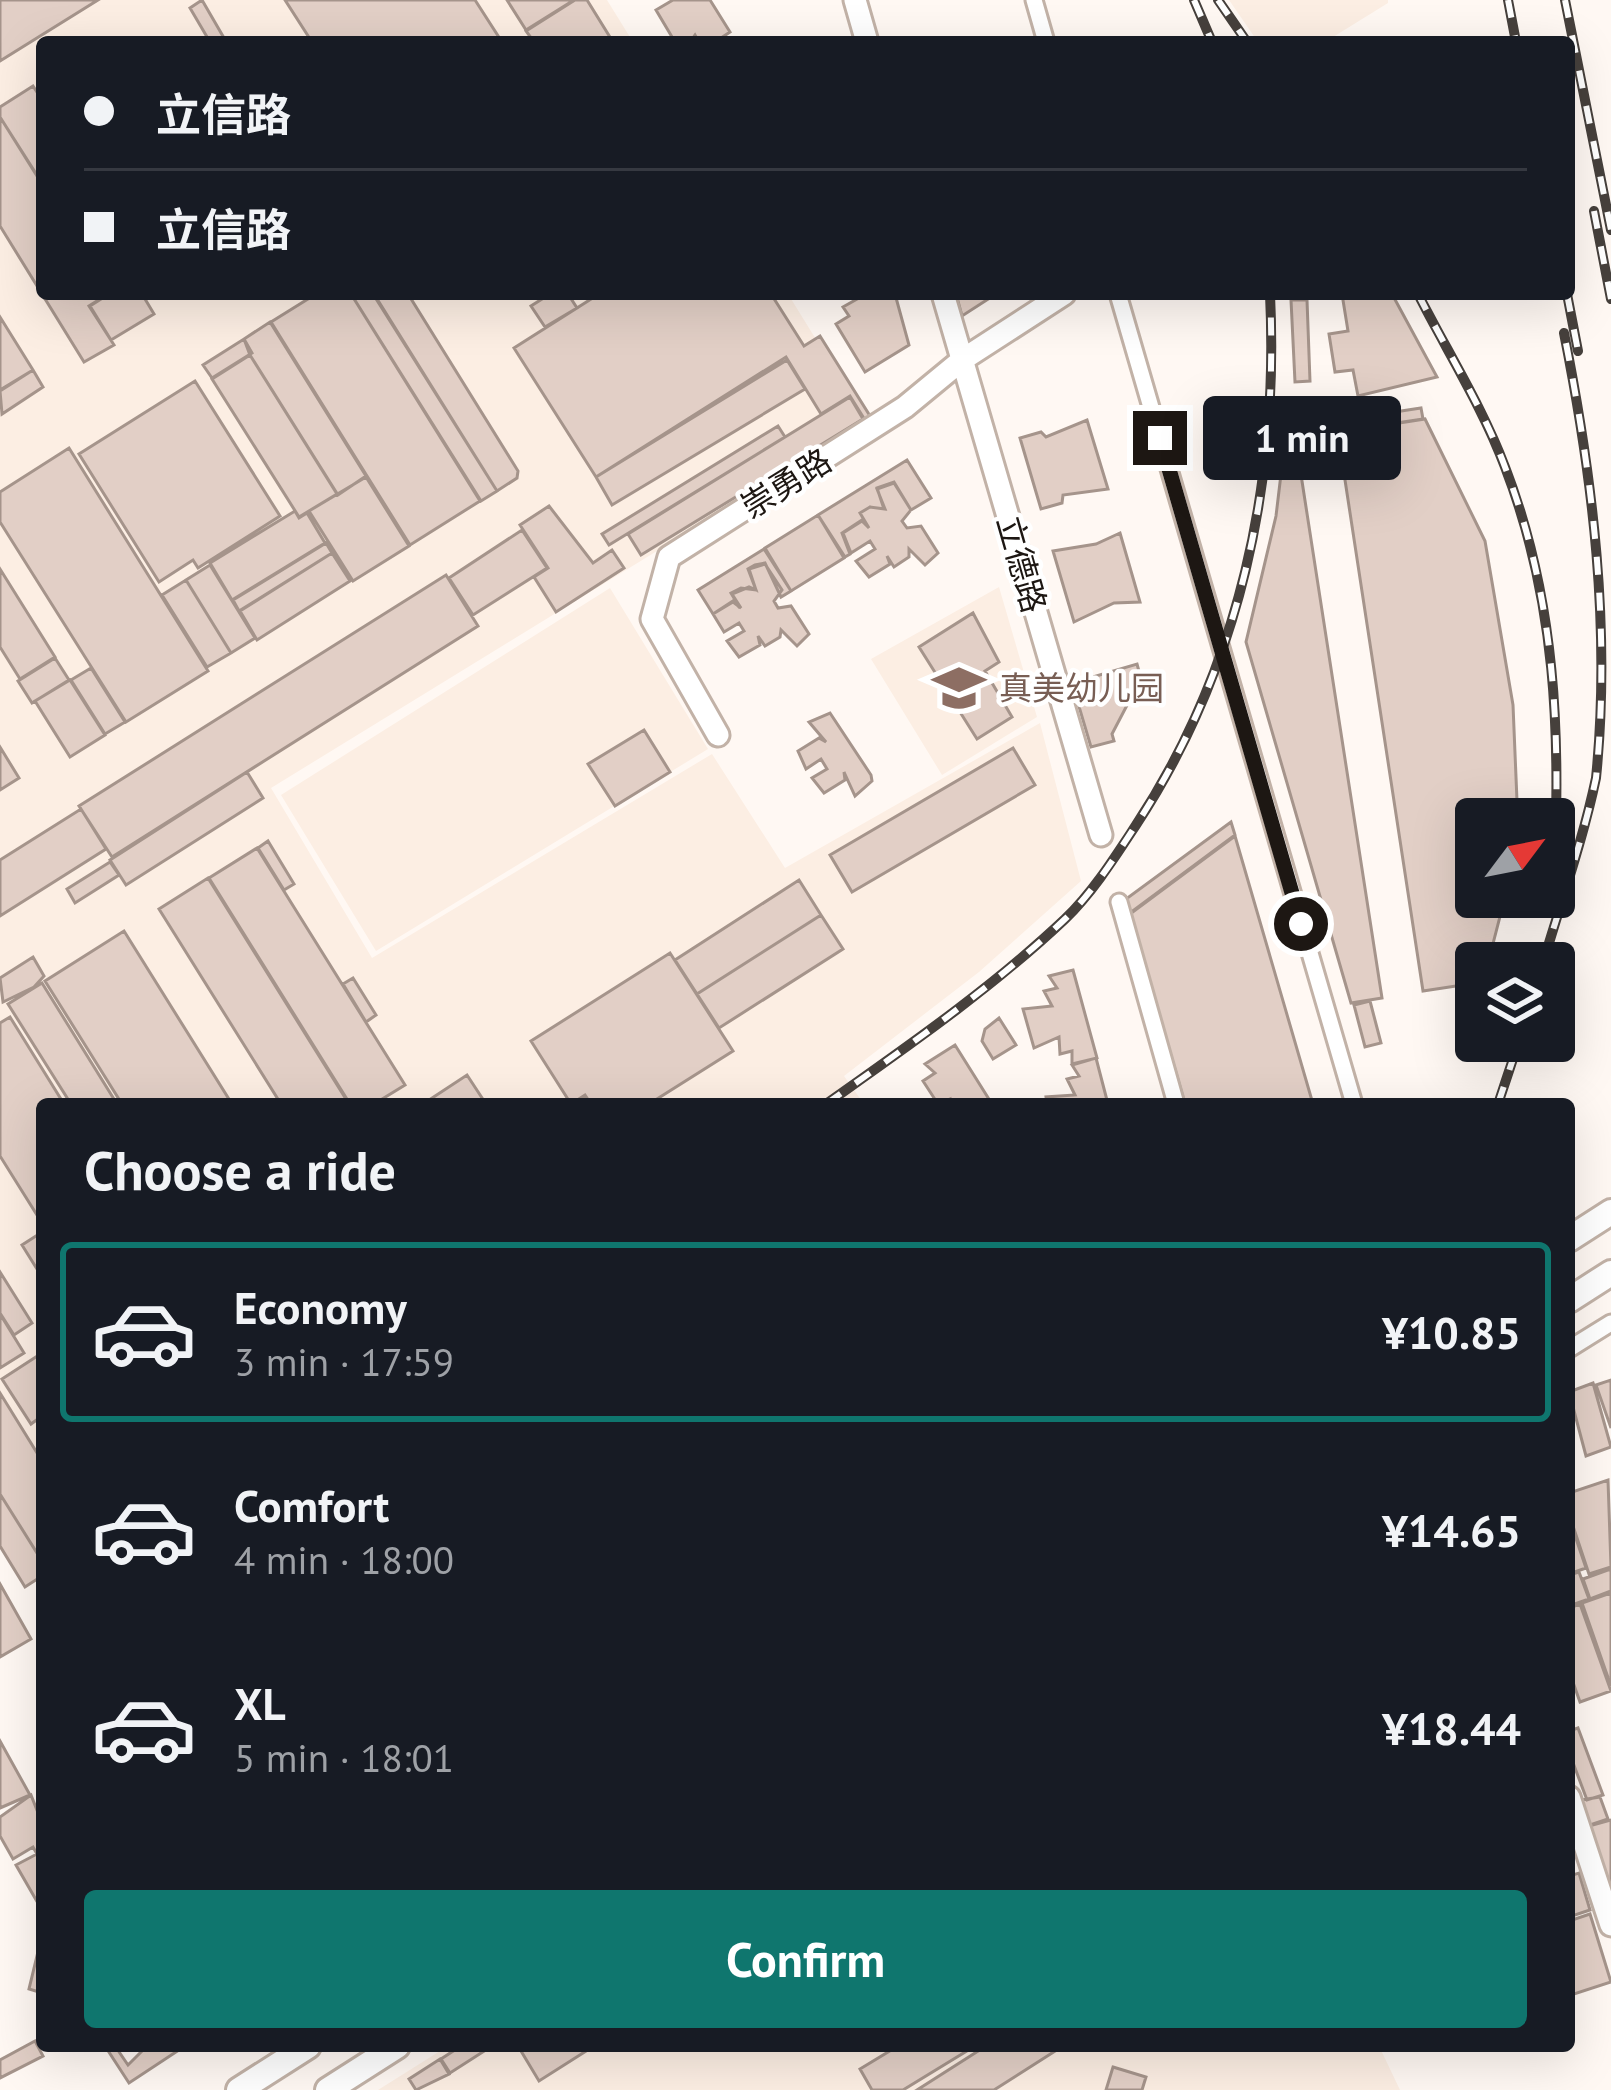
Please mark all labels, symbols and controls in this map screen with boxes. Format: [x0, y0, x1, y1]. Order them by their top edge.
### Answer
text: 立信路 [156, 85, 291, 143]
text: 立信路 [156, 200, 291, 258]
callout: 1 min [1202, 396, 1400, 480]
route end [1133, 411, 1187, 465]
text: 1 min [1254, 412, 1350, 463]
street label: 崇勇路 [732, 438, 839, 527]
street label: 立德路 [988, 510, 1057, 617]
school or university icon: 真美幼儿园 [930, 659, 988, 717]
place label: 真美幼儿园 [999, 666, 1164, 709]
north arrow [1455, 798, 1575, 918]
map controls [1455, 798, 1575, 1062]
route start [1274, 897, 1328, 951]
button: layers [1455, 942, 1575, 1062]
text: Choose a ride [84, 1135, 396, 1205]
icon: car [90, 1278, 198, 1386]
text: Economy [234, 1278, 407, 1336]
text: ¥10.85 [1382, 1303, 1521, 1361]
text: 3 min · 17:59 [234, 1336, 454, 1387]
icon: car [90, 1476, 198, 1584]
text: Comfort [234, 1476, 389, 1534]
text: ¥14.65 [1382, 1501, 1521, 1559]
text: 4 min · 18:00 [234, 1534, 454, 1585]
icon: car [90, 1674, 198, 1782]
text: XL [234, 1674, 286, 1732]
text: ¥18.44 [1382, 1699, 1521, 1757]
text: 5 min · 18:01 [234, 1732, 454, 1783]
button: Confirm [84, 1890, 1527, 2028]

